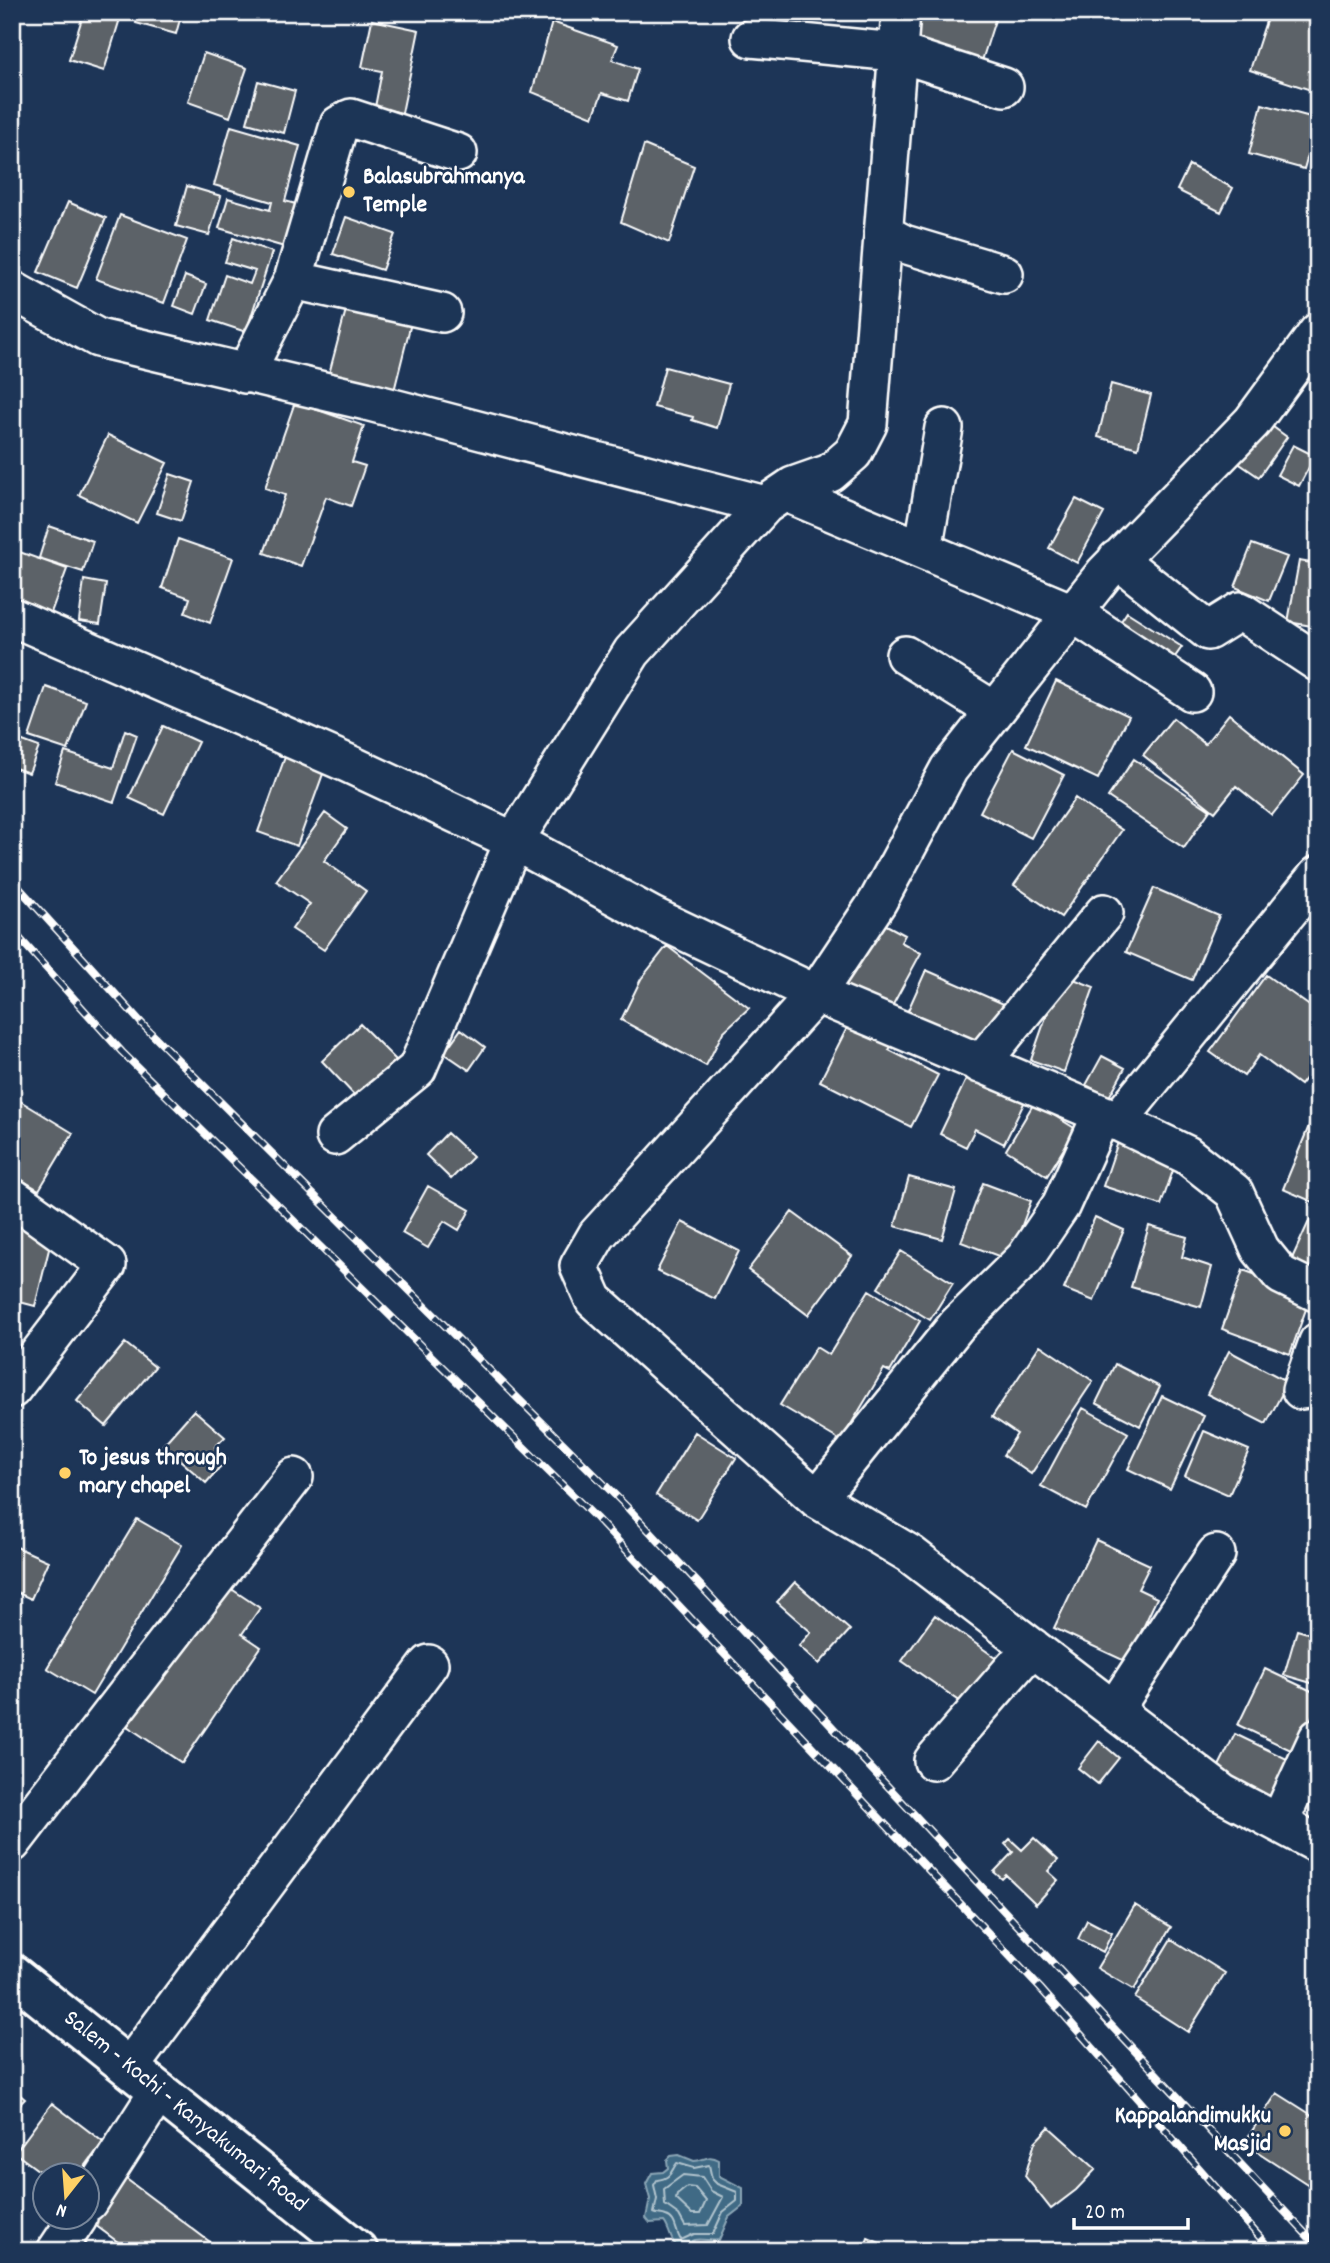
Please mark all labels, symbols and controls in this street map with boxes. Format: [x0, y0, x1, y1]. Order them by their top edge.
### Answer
place label: Balasubrahmanya Temple [363, 161, 525, 223]
marker: Balasubrahmanya Temple [341, 184, 357, 200]
place label: To jesus through mary chapel [79, 1442, 227, 1504]
marker: To jesus through mary chapel [57, 1465, 73, 1481]
street label: Salem - Kochi - Kanyakumari Road [55, 2003, 315, 2221]
place label: Kappalandimukku Masjid [1115, 2100, 1271, 2162]
marker: Kappalandimukku Masjid [1277, 2123, 1293, 2139]
north arrow [32, 2162, 102, 2232]
scale bar [1074, 2186, 1188, 2230]
text: N [54, 2195, 70, 2223]
text: 20 m [1085, 2199, 1125, 2229]

